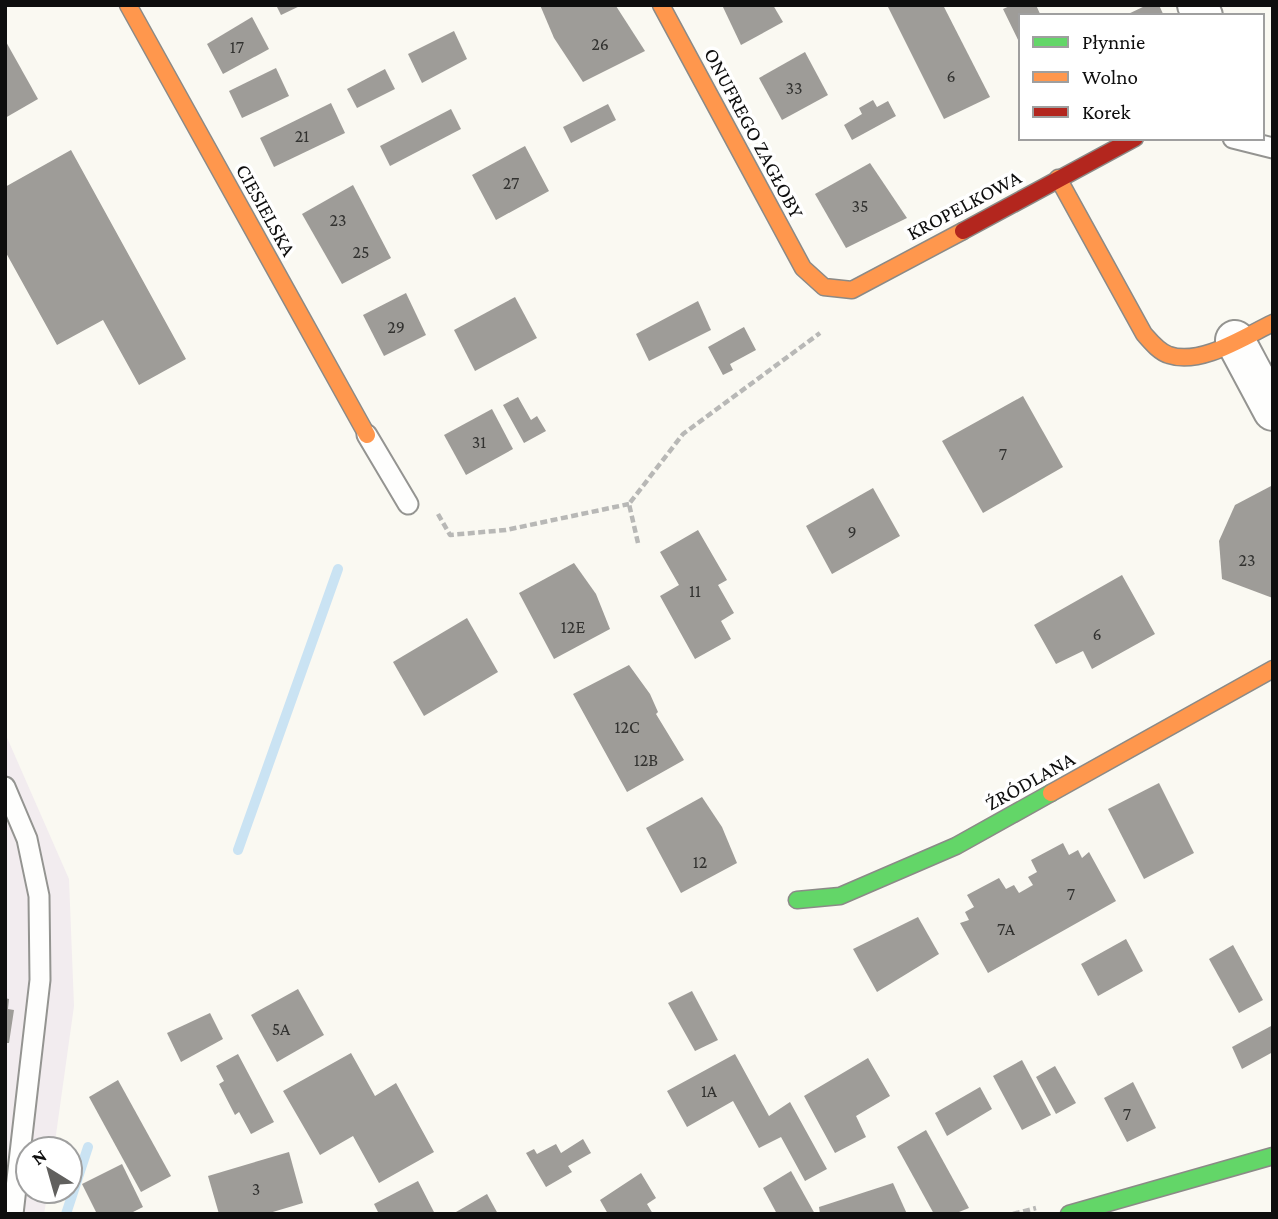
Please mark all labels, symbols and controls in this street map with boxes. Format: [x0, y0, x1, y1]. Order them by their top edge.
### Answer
legend [1019, 14, 1264, 140]
text: Płynnie [1082, 30, 1145, 54]
house number: 26 [591, 34, 609, 54]
house number: 17 [230, 37, 244, 57]
street label: ONUFREGO ZAGŁOBY [699, 44, 809, 223]
text: Wolno [1082, 65, 1138, 89]
house number: 6 [946, 66, 956, 86]
house number: 33 [786, 78, 803, 98]
text: Korek [1082, 100, 1131, 124]
house number: 21 [295, 126, 309, 146]
street label: CIESIELSKA [231, 160, 301, 260]
street label: KROPELKOWA [903, 165, 1025, 245]
house number: 27 [503, 173, 519, 193]
house number: 35 [851, 196, 869, 216]
house number: 23 [329, 210, 347, 230]
house number: 25 [352, 242, 370, 262]
house number: 29 [387, 317, 405, 337]
house number: 31 [472, 432, 486, 452]
house number: 7 [999, 444, 1007, 464]
house number: 9 [847, 522, 857, 542]
house number: 23 [1238, 550, 1256, 570]
house number: 11 [689, 581, 701, 601]
house number: 12E [561, 617, 585, 637]
house number: 6 [1092, 624, 1102, 644]
house number: 12C [614, 717, 640, 737]
street label: ŹRÓDLANA [981, 747, 1079, 815]
house number: 12B [634, 750, 658, 770]
house number: 12 [693, 852, 707, 872]
house number: 7 [1067, 884, 1075, 904]
house number: 7A [997, 919, 1016, 939]
house number: 5A [272, 1019, 291, 1039]
house number: 1A [701, 1081, 718, 1101]
house number: 7 [1123, 1104, 1131, 1124]
north arrow [14, 1135, 84, 1205]
text: N [28, 1145, 51, 1169]
house number: 3 [252, 1179, 260, 1199]

